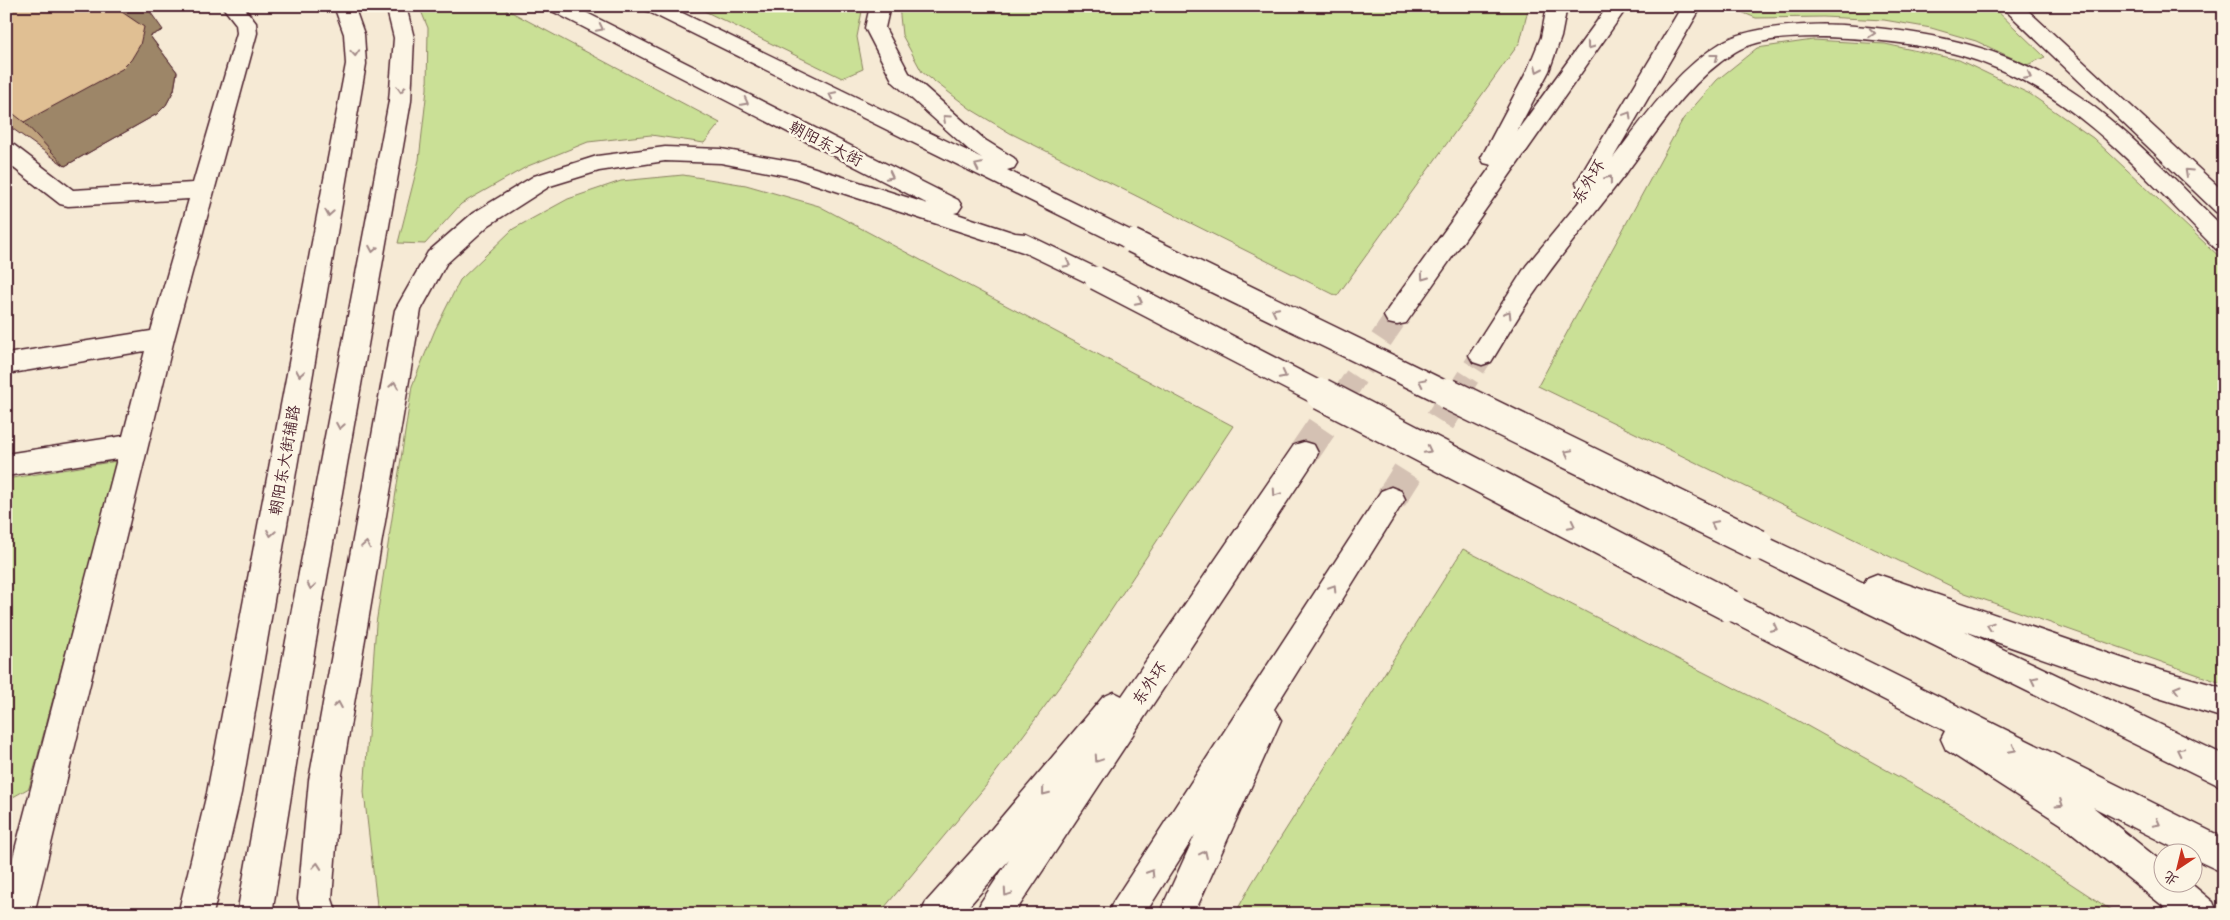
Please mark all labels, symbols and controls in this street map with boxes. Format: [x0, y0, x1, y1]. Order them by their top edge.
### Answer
one-way arrow [595, 22, 604, 32]
one-way arrow [1868, 27, 1876, 38]
one-way arrow [1587, 40, 1596, 50]
one-way arrow [350, 49, 361, 57]
one-way arrow [1709, 54, 1718, 62]
one-way arrow [1533, 64, 1544, 73]
one-way arrow [2022, 70, 2031, 80]
one-way arrow [396, 85, 407, 93]
one-way arrow [828, 91, 837, 101]
one-way arrow [740, 96, 749, 106]
one-way arrow [1621, 111, 1631, 120]
street label: 朝阳东大街 [785, 113, 868, 171]
one-way arrow [943, 115, 952, 124]
street label: 东外环 [1564, 154, 1610, 207]
one-way arrow [974, 162, 983, 173]
one-way arrow [2185, 169, 2194, 178]
one-way arrow [885, 170, 894, 180]
one-way arrow [1603, 175, 1612, 185]
one-way arrow [324, 209, 335, 218]
one-way arrow [368, 244, 379, 253]
one-way arrow [1061, 258, 1070, 268]
one-way arrow [1421, 272, 1430, 281]
one-way arrow [1134, 295, 1143, 305]
one-way arrow [1272, 307, 1281, 317]
one-way arrow [1502, 310, 1511, 319]
one-way arrow [295, 369, 306, 378]
one-way arrow [1278, 369, 1287, 379]
one-way arrow [1418, 378, 1427, 388]
one-way arrow [389, 381, 399, 390]
street label: 朝阳东大街辅路 [261, 403, 305, 517]
one-way arrow [336, 421, 346, 430]
one-way arrow [1422, 444, 1431, 454]
one-way arrow [1564, 449, 1573, 459]
one-way arrow [1273, 488, 1283, 497]
one-way arrow [1567, 519, 1576, 529]
one-way arrow [1710, 520, 1719, 530]
one-way arrow [267, 529, 277, 537]
one-way arrow [361, 541, 371, 550]
one-way arrow [306, 581, 316, 590]
one-way arrow [1327, 584, 1336, 594]
one-way arrow [1769, 622, 1778, 633]
one-way arrow [1986, 622, 1995, 632]
street label: 东外环 [1125, 656, 1172, 709]
one-way arrow [2030, 675, 2039, 686]
one-way arrow [2173, 685, 2182, 695]
one-way arrow [332, 701, 342, 710]
one-way arrow [2007, 743, 2016, 753]
one-way arrow [2176, 747, 2185, 757]
one-way arrow [1095, 753, 1104, 762]
one-way arrow [1041, 786, 1050, 795]
one-way arrow [2055, 798, 2064, 807]
one-way arrow [2152, 817, 2161, 827]
north arrow [2152, 842, 2202, 892]
one-way arrow [1198, 850, 1208, 859]
one-way arrow [312, 862, 323, 870]
text: 北 [2159, 866, 2182, 892]
one-way arrow [1145, 869, 1155, 878]
one-way arrow [1004, 888, 1013, 897]

